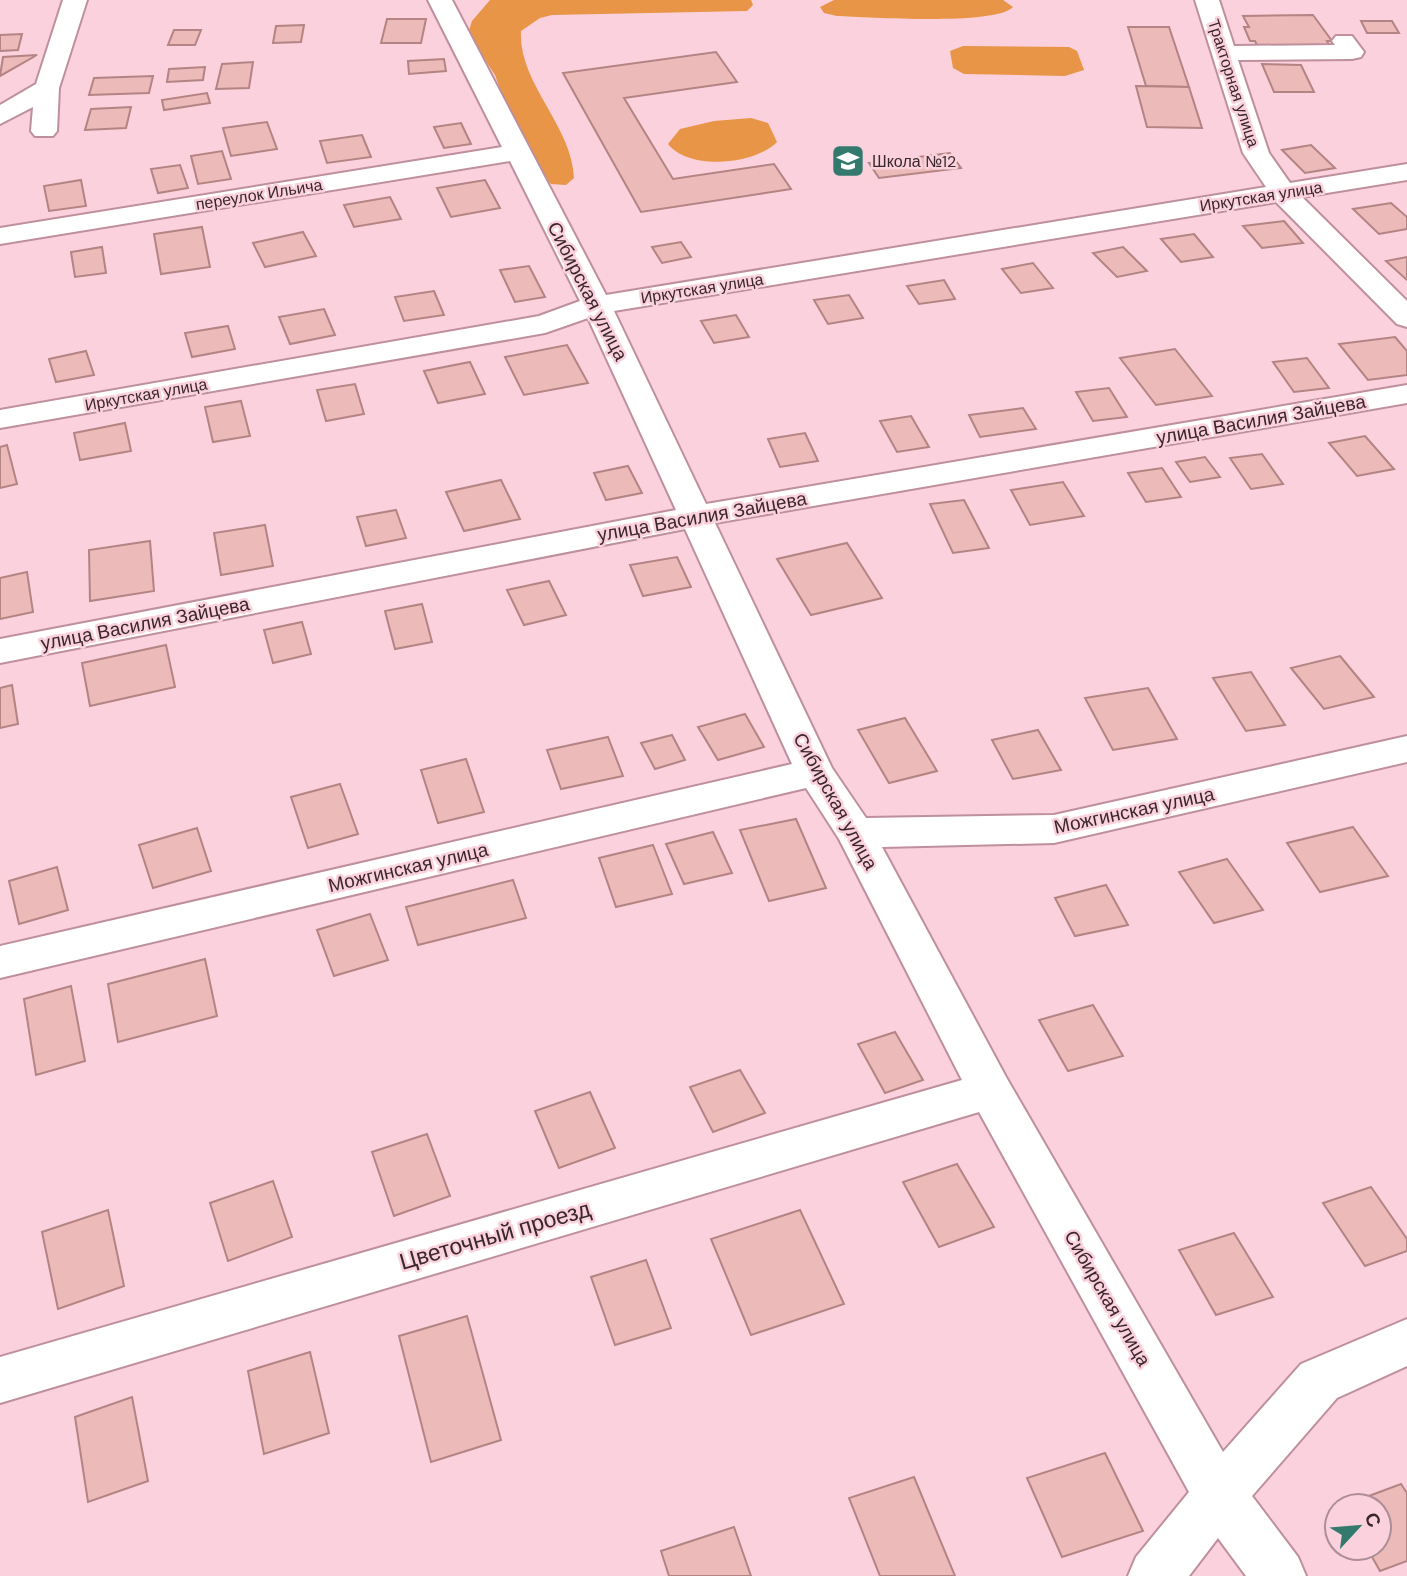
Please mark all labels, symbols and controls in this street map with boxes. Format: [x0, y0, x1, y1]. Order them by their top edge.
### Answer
street label: Тракторная улица [1203, 16, 1264, 150]
school or university icon: Школа №12 [829, 142, 867, 180]
place label: Школа №12 [872, 151, 956, 172]
street label: переулок Ильича [194, 174, 324, 215]
street label: Иркутская улица [1198, 176, 1324, 217]
street label: Сибирская улица [542, 217, 634, 365]
street label: Иркутская улица [639, 268, 765, 309]
street label: Иркутская улица [83, 373, 209, 416]
street label: улица Василия Зайцева [1155, 389, 1368, 450]
street label: улица Василия Зайцева [596, 486, 809, 547]
street label: улица Василия Зайцева [39, 591, 252, 656]
street label: Сибирская улица [788, 728, 884, 874]
street label: Можгинская улица [1052, 781, 1217, 840]
street label: Можгинская улица [326, 837, 491, 898]
street label: Цветочный проезд [396, 1193, 595, 1277]
street label: Сибирская улица [1059, 1226, 1157, 1371]
north arrow [1323, 1492, 1393, 1562]
text: С [1359, 1508, 1387, 1532]

